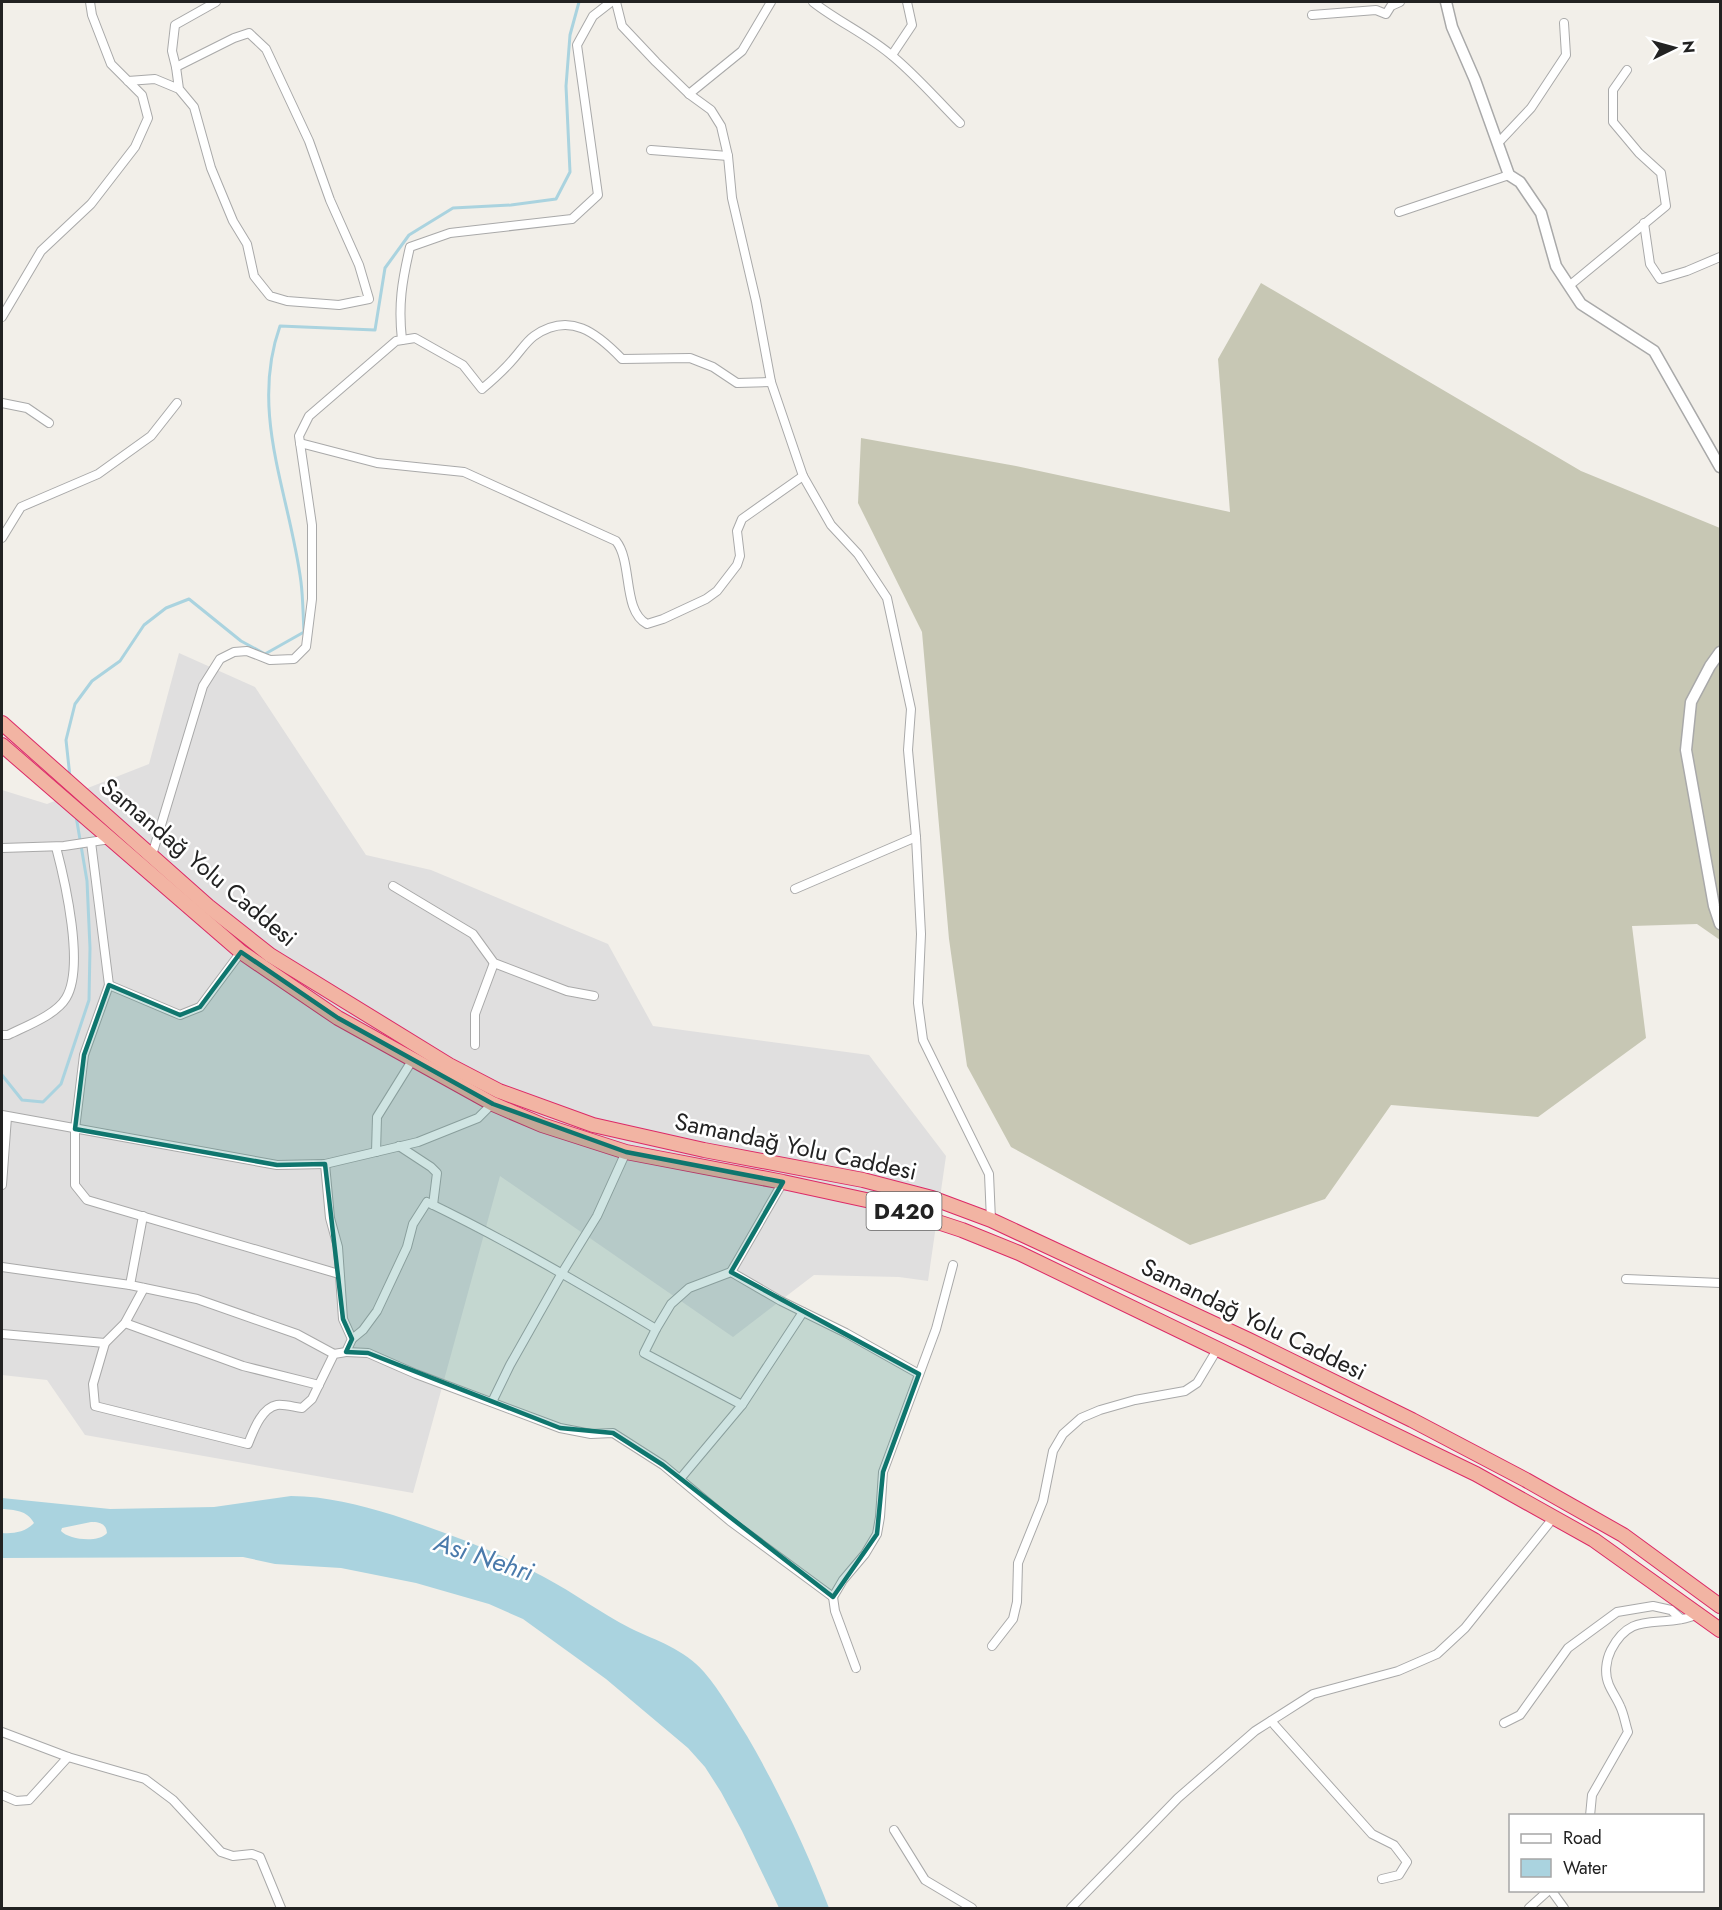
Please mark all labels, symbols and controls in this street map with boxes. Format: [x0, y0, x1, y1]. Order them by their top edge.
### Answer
north arrow [1644, 18, 1704, 78]
text: N [1676, 39, 1700, 54]
street label: Samandağ Yolu Caddesi [93, 769, 305, 955]
street label: Samandağ Yolu Caddesi [672, 1103, 920, 1189]
road number: D420 [866, 1192, 942, 1230]
street label: Samandağ Yolu Caddesi [1135, 1249, 1373, 1389]
water label: Asi Nehri [429, 1523, 539, 1591]
legend [1509, 1814, 1704, 1892]
text: Road [1563, 1825, 1602, 1851]
text: Water [1563, 1855, 1608, 1881]

